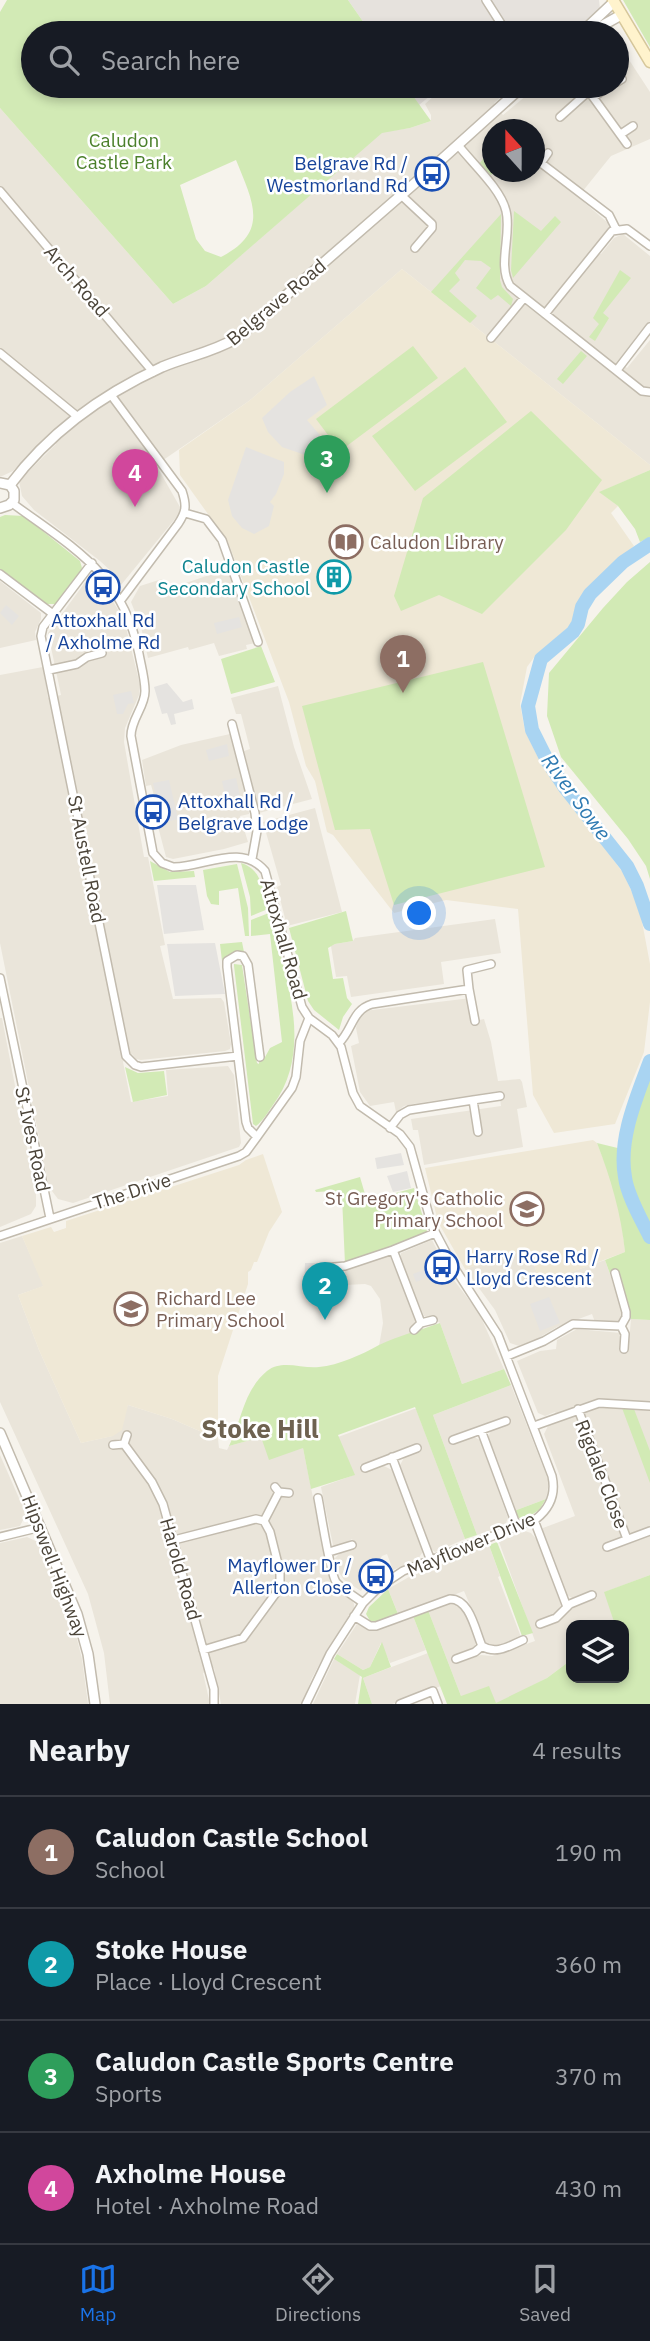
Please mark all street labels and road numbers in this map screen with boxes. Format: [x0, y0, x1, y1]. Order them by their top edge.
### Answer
street label: Arch Road [39, 240, 115, 322]
street label: Belgrave Road [221, 253, 331, 351]
street label: St Austell Road [63, 793, 111, 925]
street label: Attoxhall Road [255, 876, 313, 1002]
street label: St Ives Road [10, 1084, 56, 1194]
street label: The Drive [90, 1167, 174, 1215]
street label: Rigdale Close [570, 1416, 634, 1532]
street label: Hipswell Highway [17, 1491, 93, 1641]
street label: Mayflower Drive [403, 1506, 539, 1582]
street label: Harold Road [155, 1515, 207, 1623]

